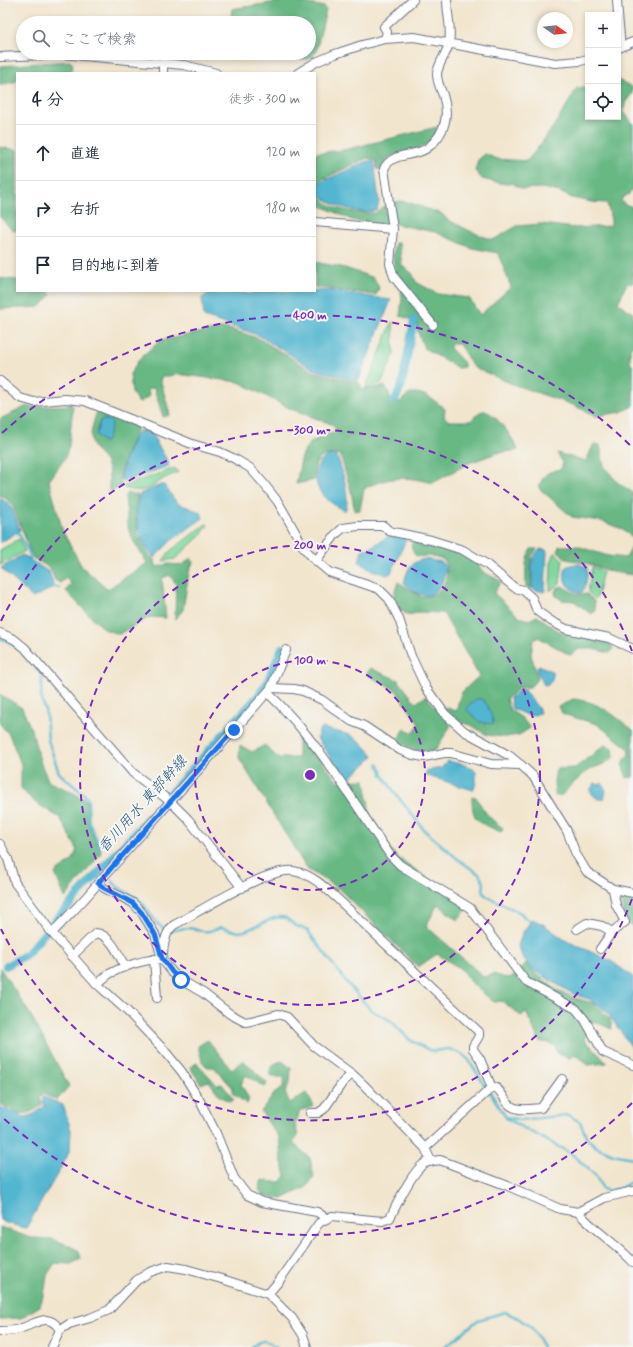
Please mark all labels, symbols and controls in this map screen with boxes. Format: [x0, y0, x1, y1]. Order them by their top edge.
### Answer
north arrow [537, 12, 573, 48]
map controls [585, 12, 621, 120]
button: + [585, 12, 621, 48]
search box [16, 16, 316, 60]
icon: search [30, 27, 52, 49]
text: ここで検索 [62, 30, 137, 50]
button: − [585, 48, 621, 84]
button: locate [585, 84, 621, 120]
text: 4 分 [32, 89, 63, 111]
text: 徒歩 · 300 m [229, 91, 300, 108]
icon: ahead [32, 142, 54, 164]
text: 直進 [70, 144, 100, 164]
text: 120 m [266, 144, 300, 161]
icon: right [32, 198, 54, 220]
text: 右折 [70, 200, 100, 220]
text: 180 m [265, 200, 300, 217]
icon: arrive [32, 254, 54, 276]
text: 目的地に到着 [70, 256, 160, 276]
text: 400 m [293, 308, 327, 324]
text: 300 m [294, 423, 327, 439]
text: 200 m [294, 538, 327, 554]
text: 100 m [294, 653, 327, 669]
route end [225, 721, 243, 739]
water label: 香川用水 東部幹線 [94, 751, 192, 857]
centre of rings [303, 768, 317, 782]
route start [172, 971, 190, 989]

